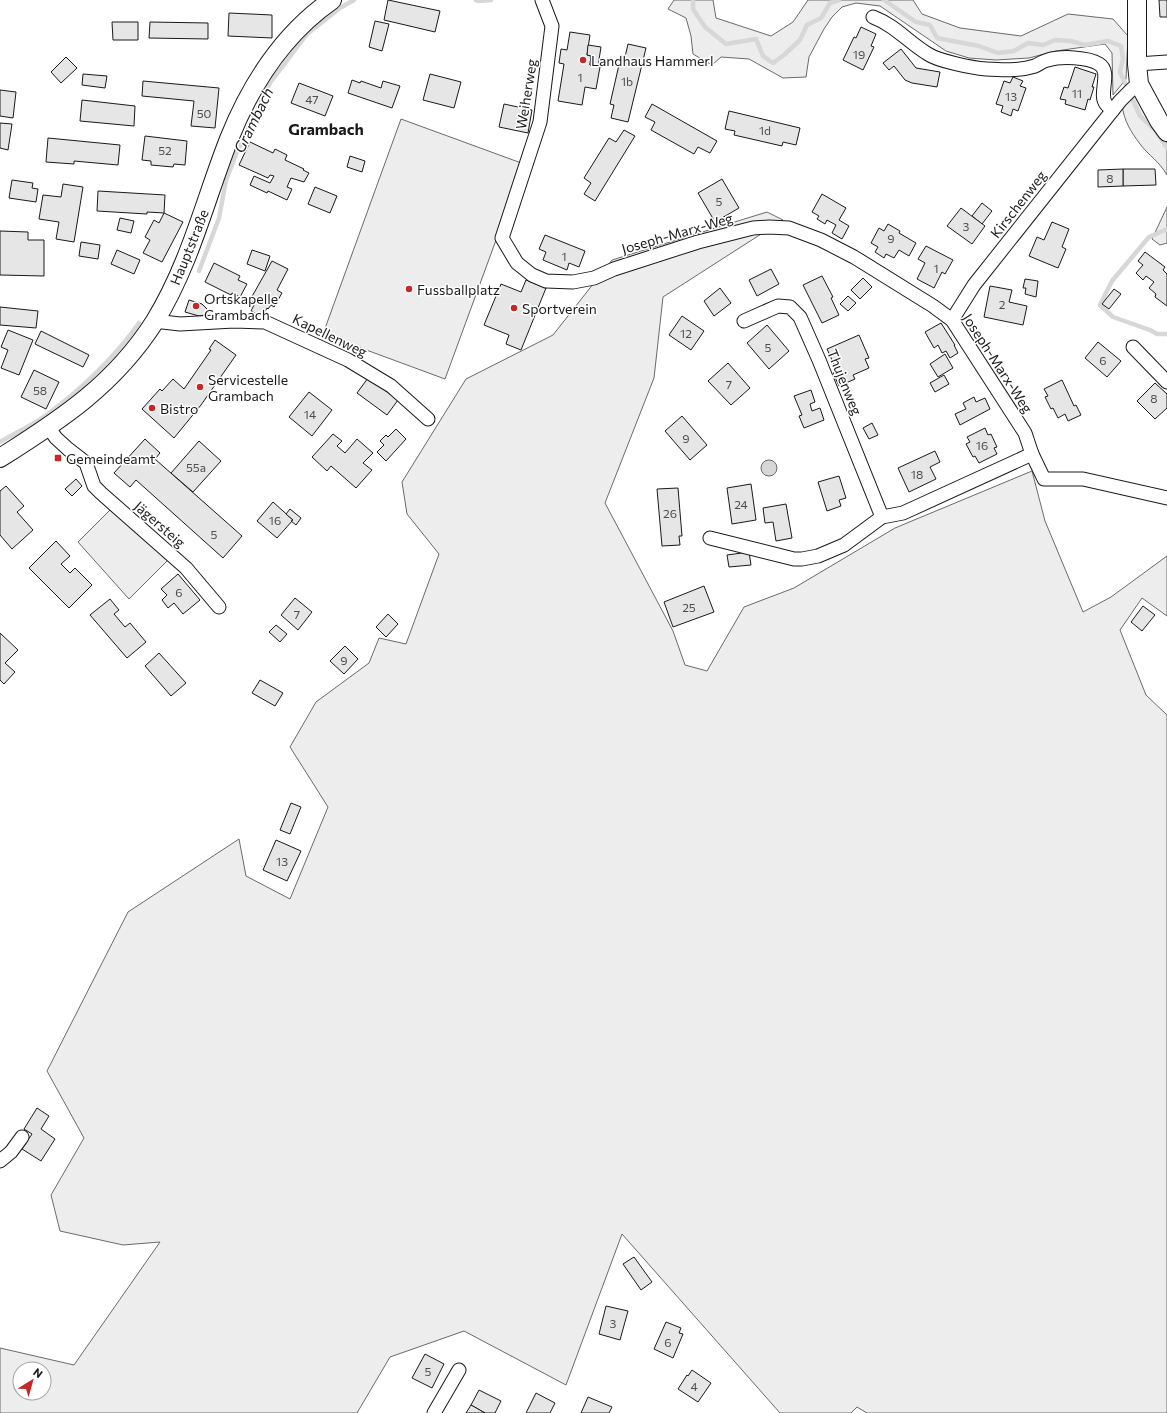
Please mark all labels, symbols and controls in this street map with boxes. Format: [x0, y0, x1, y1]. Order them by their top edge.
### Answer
house number: 19 [853, 47, 865, 61]
place label: Landhaus Hammerl [591, 52, 713, 69]
marker: Landhaus Hammerl [578, 55, 588, 65]
street label: Weiherweg [512, 57, 540, 131]
house number: 1 [577, 70, 583, 84]
house number: 1b [621, 74, 633, 88]
water label: Grambach [229, 84, 277, 156]
house number: 11 [1072, 86, 1082, 100]
house number: 13 [1005, 89, 1017, 103]
house number: 47 [305, 92, 319, 106]
house number: 50 [197, 106, 212, 120]
district label: Grambach [288, 119, 364, 138]
house number: 1d [759, 123, 771, 137]
house number: 52 [158, 143, 172, 157]
street label: Kirschenweg [986, 167, 1050, 241]
house number: 8 [1106, 171, 1114, 185]
house number: 5 [716, 194, 723, 208]
street label: Hauptstraße [166, 207, 212, 287]
street label: Joseph-Marx-Weg [619, 209, 735, 257]
house number: 3 [963, 219, 970, 233]
house number: 9 [887, 231, 895, 245]
house number: 1 [561, 249, 567, 263]
house number: 1 [933, 261, 939, 275]
place label: Fussballplatz [417, 281, 500, 298]
marker: Fussballplatz [404, 284, 414, 294]
place label: Ortskapelle Grambach [204, 290, 278, 323]
house number: 2 [999, 297, 1006, 311]
place label: Sportverein [522, 300, 597, 317]
marker: Ortskapelle Grambach [191, 301, 201, 311]
marker: Sportverein [509, 303, 519, 313]
street label: Kapellenweg [290, 310, 370, 360]
street label: Joseph-Marx-Weg [960, 310, 1037, 416]
house number: 12 [680, 326, 692, 340]
house number: 5 [765, 340, 772, 354]
street label: Thujenweg [824, 347, 866, 418]
house number: 6 [1099, 353, 1107, 367]
place label: Servicestelle Grambach [208, 371, 288, 404]
house number: 7 [726, 377, 732, 391]
marker: Servicestelle Grambach [195, 382, 205, 392]
house number: 58 [33, 383, 47, 397]
house number: 8 [1150, 391, 1158, 405]
place label: Bistro [160, 400, 198, 417]
marker: Bistro [147, 403, 157, 413]
house number: 14 [304, 407, 316, 421]
house number: 9 [682, 431, 690, 445]
house number: 16 [976, 438, 988, 452]
place label: Gemeindeamt [66, 450, 156, 467]
marker: Gemeindeamt [53, 453, 63, 463]
house number: 55a [186, 460, 206, 474]
house number: 18 [911, 467, 923, 481]
street label: Jägersteig [131, 497, 189, 551]
house number: 24 [734, 497, 748, 511]
house number: 26 [663, 506, 677, 520]
house number: 16 [269, 513, 281, 527]
house number: 5 [211, 527, 218, 541]
house number: 6 [175, 585, 183, 599]
house number: 25 [682, 600, 696, 614]
house number: 7 [294, 607, 300, 621]
house number: 9 [340, 653, 348, 667]
house number: 13 [276, 854, 288, 868]
house number: 3 [610, 1316, 617, 1330]
house number: 6 [664, 1335, 672, 1349]
north arrow [12, 1361, 52, 1401]
house number: 5 [425, 1364, 432, 1378]
text: N [31, 1365, 46, 1380]
house number: 4 [690, 1379, 698, 1393]

